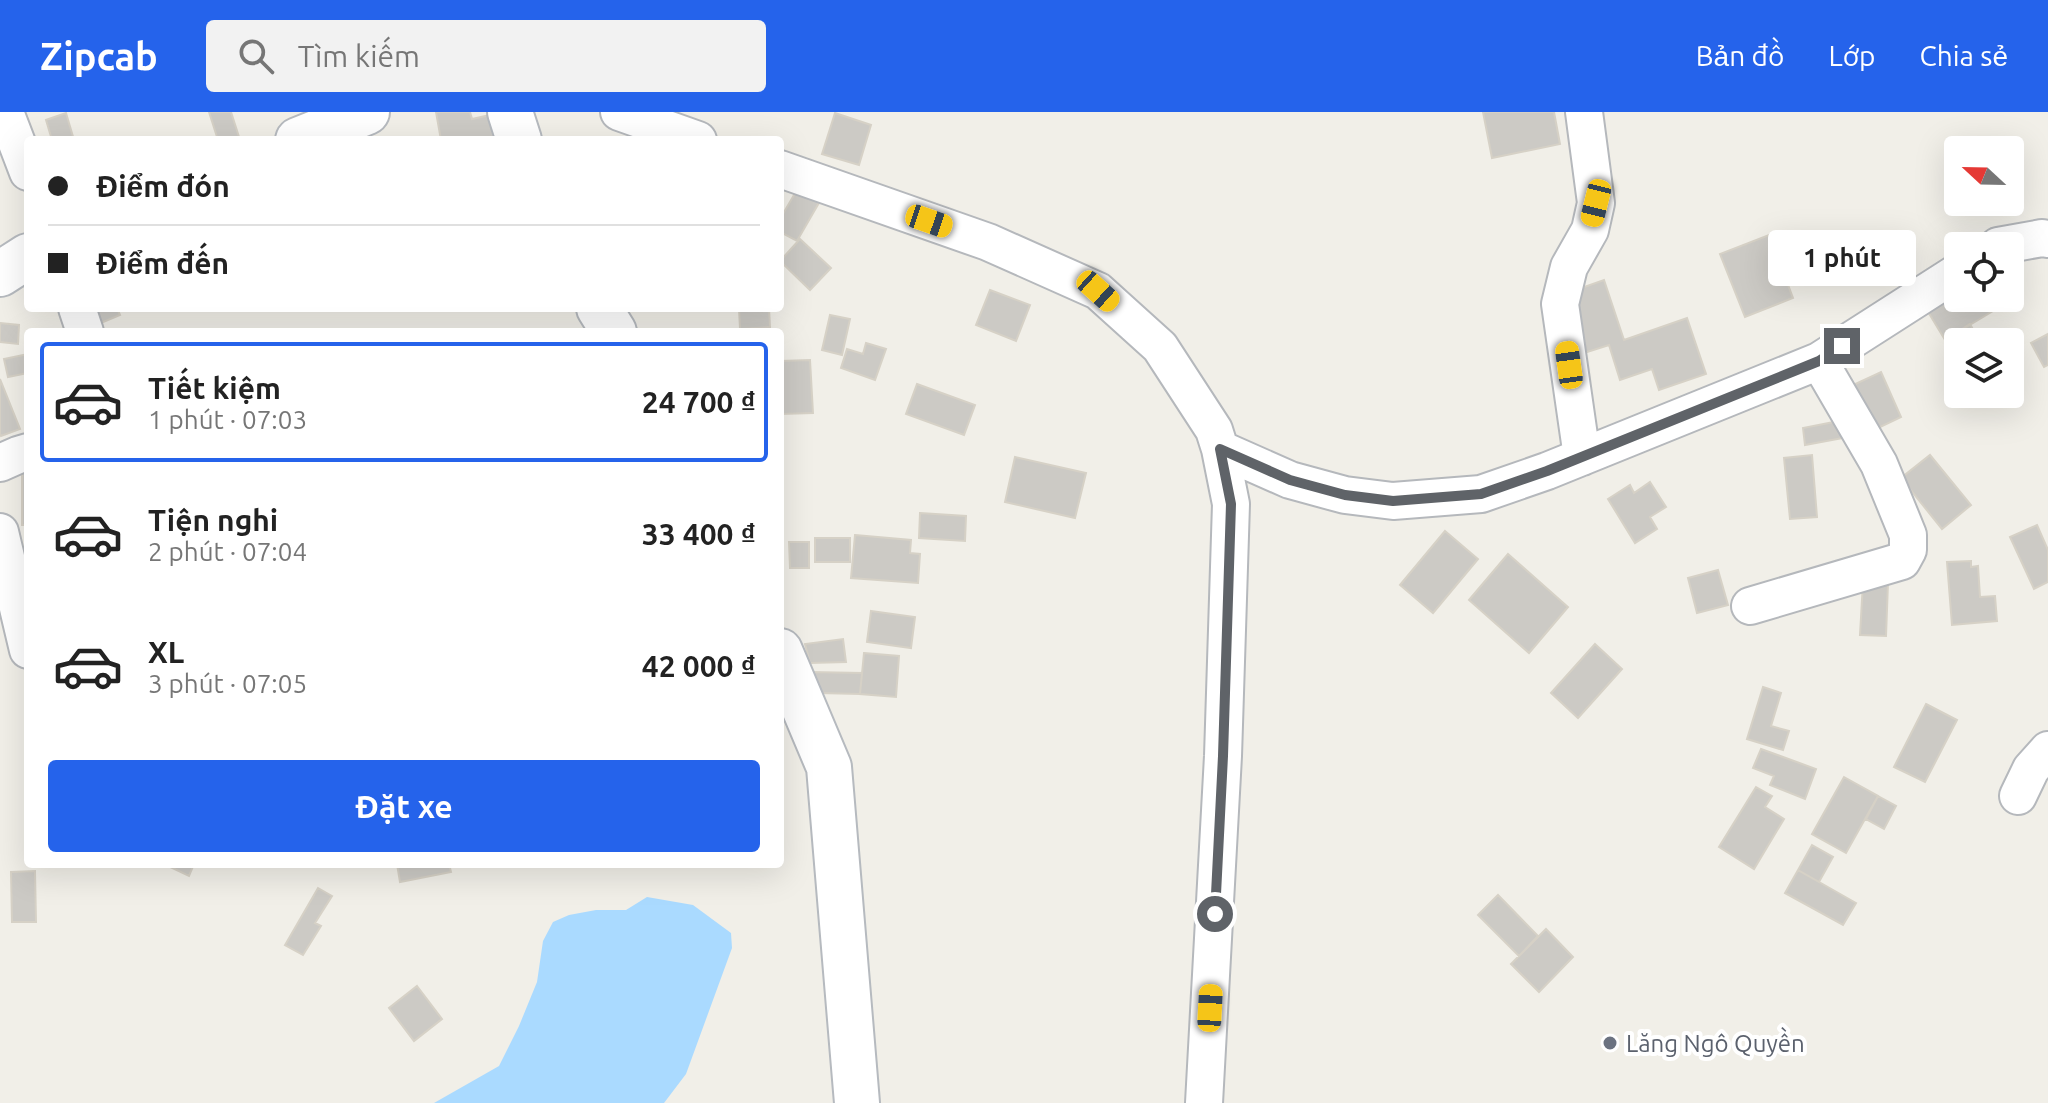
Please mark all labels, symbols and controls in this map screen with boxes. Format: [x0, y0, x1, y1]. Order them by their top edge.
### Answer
search box [206, 20, 766, 92]
icon: search [234, 34, 278, 78]
text: Zipcab [40, 35, 158, 77]
text: Tìm kiếm [298, 39, 420, 73]
text: Bản đồ [1696, 40, 1784, 71]
text: Lớp [1828, 40, 1876, 71]
text: Chia sẻ [1920, 40, 2008, 71]
north arrow [1944, 136, 2024, 216]
map controls [1944, 136, 2024, 408]
text: Điểm đón [96, 169, 230, 203]
car [1579, 177, 1613, 229]
car [902, 202, 956, 240]
callout: 1 phút [1768, 230, 1916, 286]
button: locate [1944, 232, 2024, 312]
text: 1 phút [1803, 243, 1881, 272]
text: Điểm đến [96, 246, 229, 280]
car [1072, 266, 1124, 316]
route end [1824, 328, 1860, 364]
button: layers [1944, 328, 2024, 408]
car [1554, 340, 1584, 390]
icon: car [52, 366, 124, 438]
text: Tiết kiệm [148, 371, 281, 405]
text: 24 700 ₫ [642, 385, 756, 419]
text: 1 phút · 07:03 [148, 405, 307, 434]
icon: car [52, 498, 124, 570]
text: Tiện nghi [148, 503, 278, 537]
text: 33 400 ₫ [642, 517, 756, 551]
text: 2 phút · 07:04 [148, 537, 307, 566]
icon: car [52, 630, 124, 702]
text: XL [148, 635, 184, 669]
text: 42 000 ₫ [642, 649, 756, 683]
text: 3 phút · 07:05 [148, 669, 307, 698]
button: Đặt xe [48, 760, 760, 852]
route start [1197, 896, 1233, 932]
car [1197, 983, 1223, 1033]
place label: Lăng Ngô Quyền [1626, 1026, 1805, 1057]
marker: Lăng Ngô Quyền [1601, 1034, 1619, 1052]

